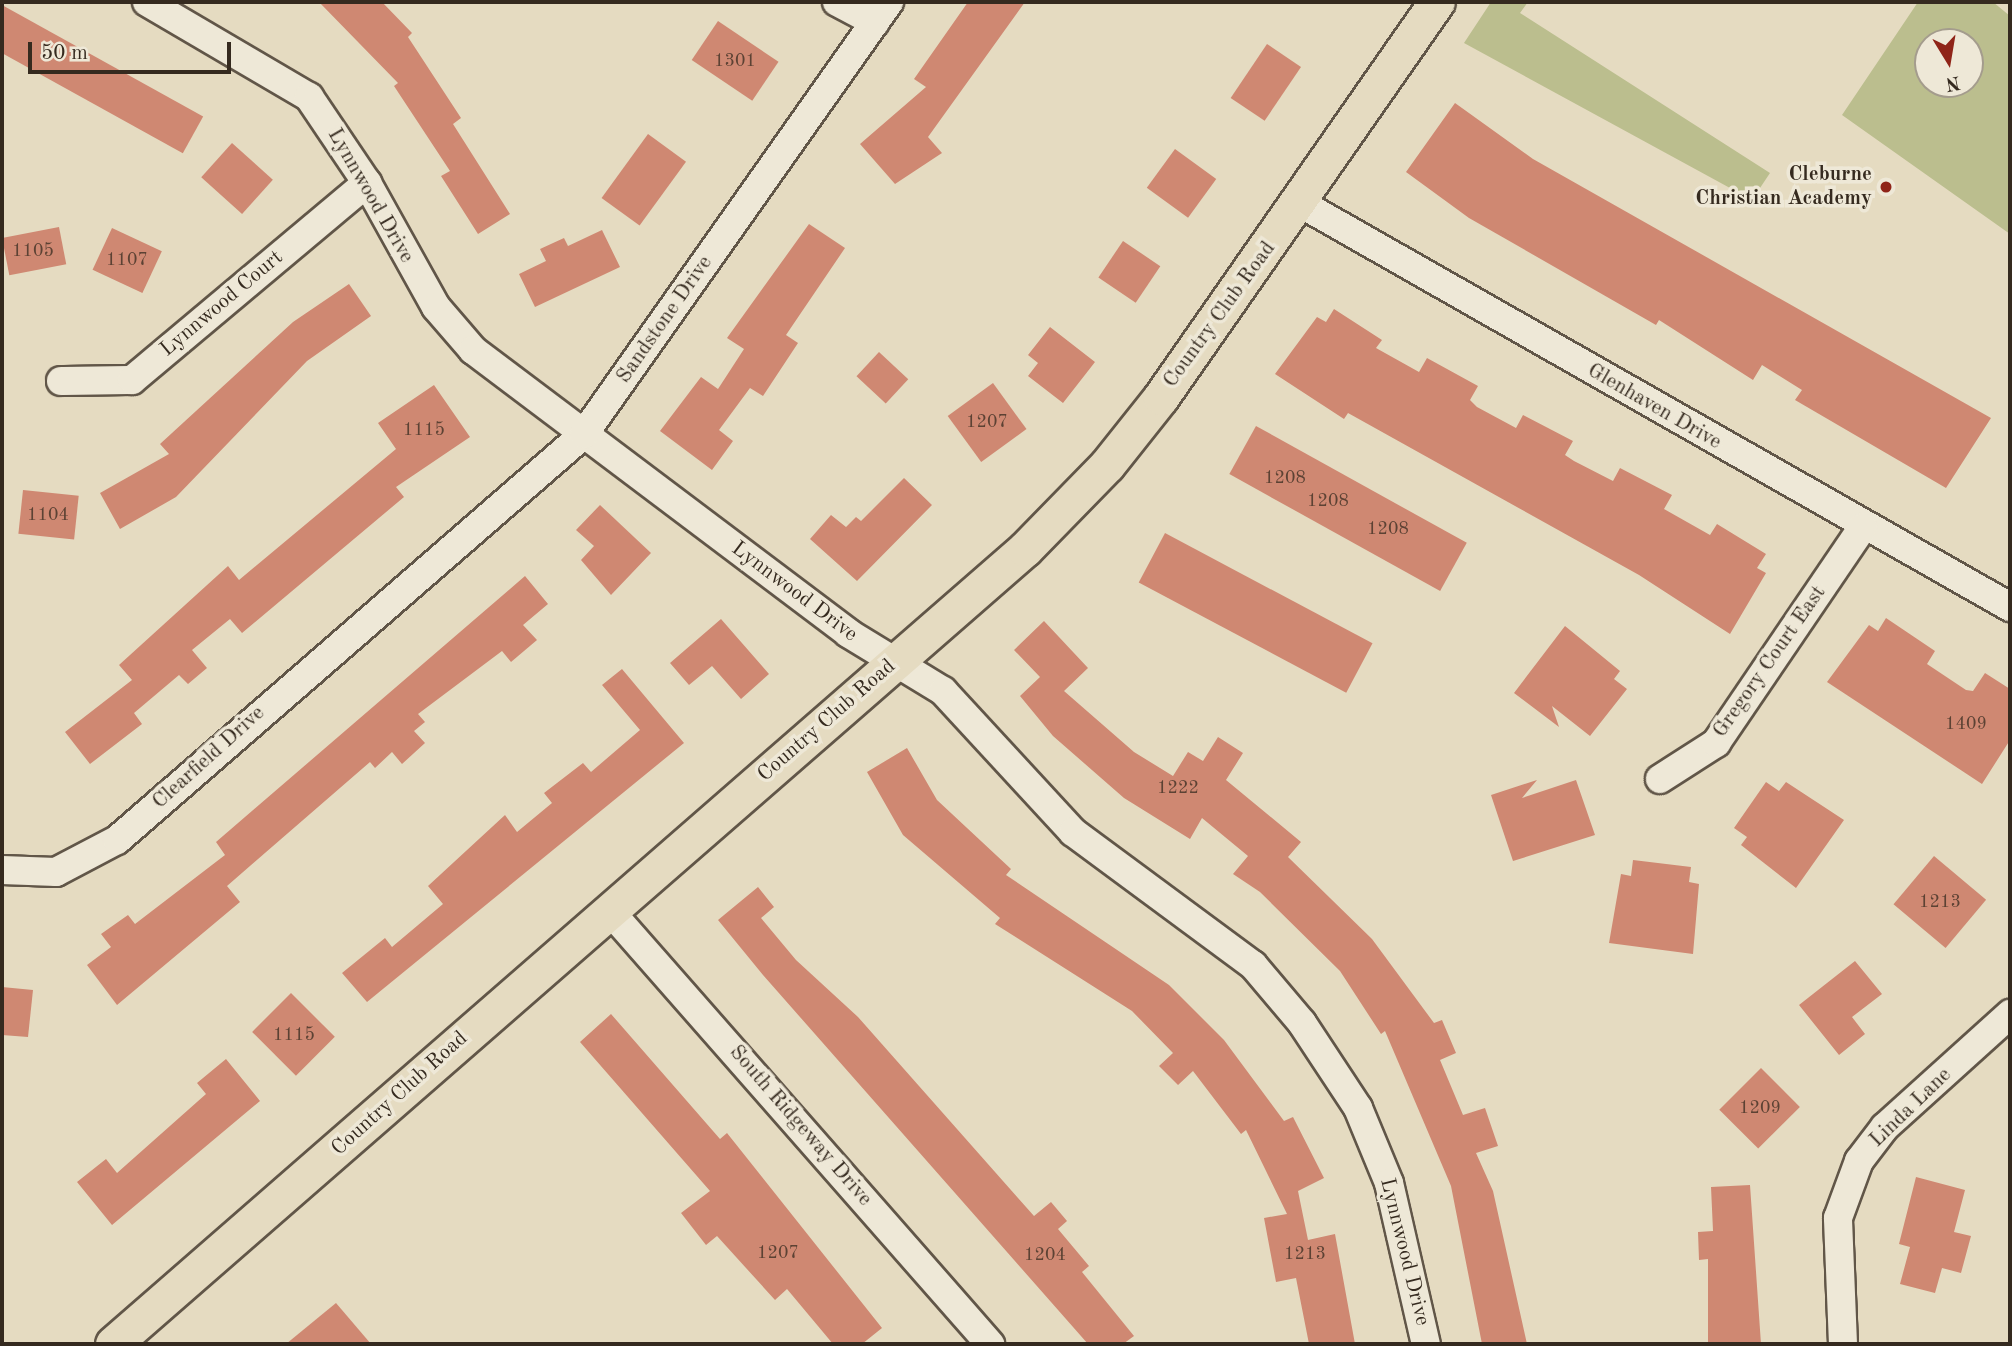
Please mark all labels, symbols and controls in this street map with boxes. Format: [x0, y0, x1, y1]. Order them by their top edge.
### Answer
scale bar [32, 28, 234, 72]
north arrow [1914, 28, 1984, 98]
text: 50 m [41, 43, 88, 64]
house number: 1301 [714, 50, 756, 72]
text: N [1944, 71, 1962, 93]
street label: Lynnwood Drive [321, 124, 419, 268]
place label: Cleburne Christian Academy [1695, 162, 1872, 212]
marker: Cleburne Christian Academy [1878, 179, 1894, 195]
street label: Country Club Road [1159, 237, 1281, 393]
house number: 1105 [12, 240, 54, 262]
street label: Lynnwood Court [155, 245, 289, 363]
house number: 1107 [106, 249, 148, 271]
street label: Sandstone Drive [612, 251, 718, 389]
street label: Glenhaven Drive [1583, 358, 1725, 456]
house number: 1207 [966, 411, 1008, 433]
house number: 1115 [403, 419, 445, 441]
house number: 1208 [1264, 467, 1306, 489]
house number: 1208 [1307, 490, 1349, 512]
house number: 1104 [27, 504, 69, 526]
house number: 1208 [1367, 518, 1409, 540]
street label: Lynnwood Drive [726, 536, 862, 648]
street label: Gregory Court East [1708, 581, 1832, 743]
street label: Country Club Road [753, 654, 901, 788]
street label: Clearfield Drive [148, 701, 270, 815]
house number: 1409 [1945, 713, 1987, 735]
house number: 1222 [1157, 777, 1199, 799]
house number: 1213 [1919, 891, 1961, 913]
house number: 1115 [273, 1024, 315, 1046]
street label: Country Club Road [327, 1026, 473, 1162]
street label: South Ridgeway Drive [723, 1040, 877, 1212]
street label: Linda Lane [1865, 1063, 1957, 1153]
house number: 1209 [1739, 1097, 1781, 1119]
street label: Lynnwood Drive [1373, 1176, 1435, 1328]
house number: 1207 [757, 1242, 799, 1264]
house number: 1213 [1284, 1243, 1326, 1265]
house number: 1204 [1024, 1244, 1066, 1266]

